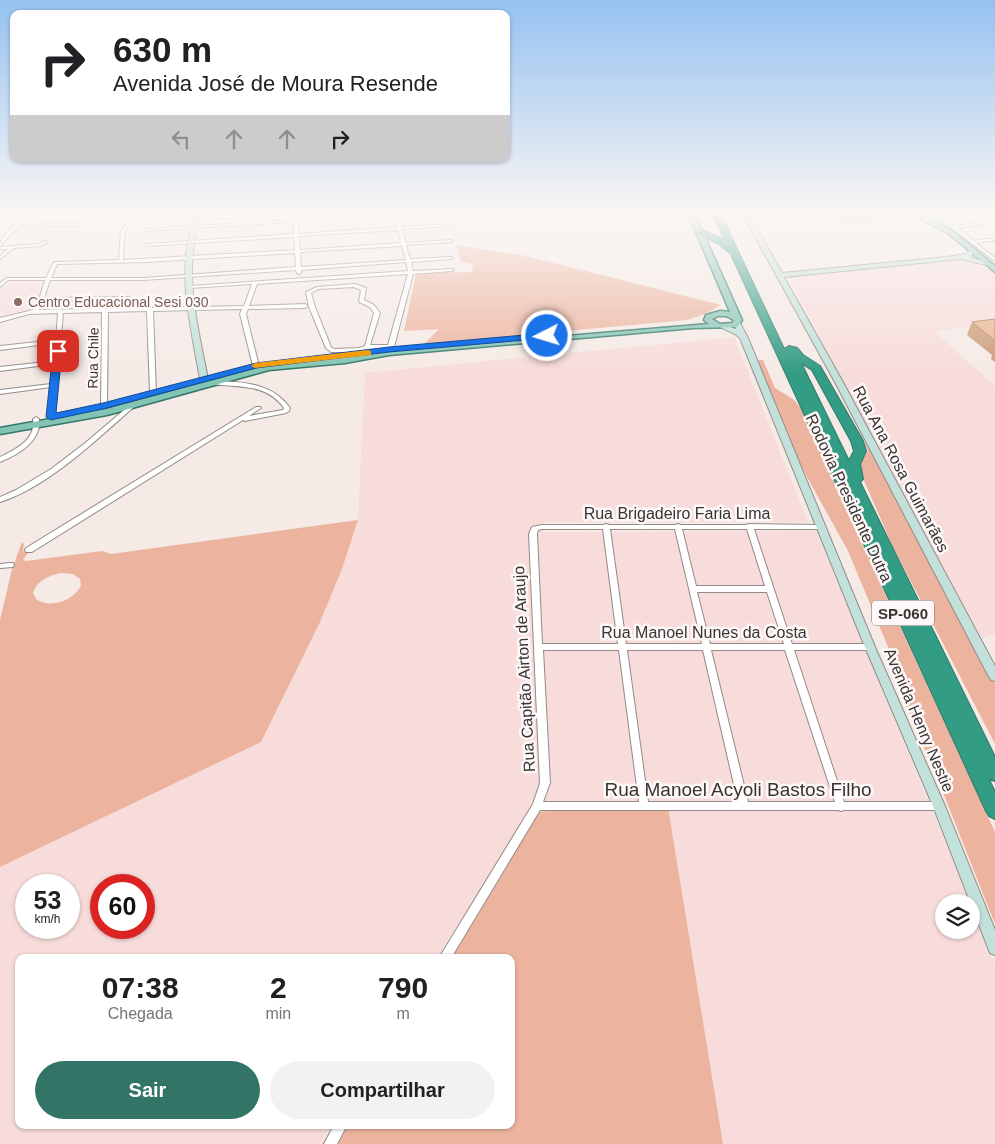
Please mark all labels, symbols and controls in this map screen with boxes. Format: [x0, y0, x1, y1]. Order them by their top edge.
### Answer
icon: right [30, 30, 95, 95]
text: 630 m [113, 30, 212, 69]
text: Avenida José de Moura Resende [113, 71, 438, 96]
icon: left [167, 125, 195, 153]
icon: ahead [220, 125, 248, 153]
icon: ahead [273, 125, 301, 153]
icon: right [326, 125, 354, 153]
place label: Centro Educacional Sesi 030 [28, 294, 209, 310]
marker: Centro Educacional Sesi 030 [12, 296, 24, 308]
position arrow [520, 309, 572, 361]
street label: Rua Chile [84, 327, 102, 389]
pin [37, 330, 79, 372]
icon: arrive [44, 337, 72, 365]
street label: Rua Ana Rosa Guimarães [850, 383, 952, 555]
street label: Rodovia Presidente Dutra [803, 411, 895, 585]
street label: Rua Brigadeiro Faria Lima [584, 505, 770, 522]
street label: Rua Capitão Airton de Araujo [510, 565, 538, 772]
road number: SP-060 [872, 600, 934, 626]
street label: Rua Manoel Nunes da Costa [601, 624, 807, 641]
street label: Avenida Henry Nestie [881, 646, 957, 795]
street label: Rua Manoel Acyoli Bastos Filho [604, 779, 872, 800]
speed limit sign: 60 [90, 874, 155, 939]
text: 53 [34, 886, 61, 914]
map controls [935, 894, 980, 939]
button: layers [935, 894, 980, 939]
text: km/h [34, 912, 61, 926]
text: 07:38 [102, 971, 179, 1004]
text: 2 [270, 971, 287, 1004]
text: 790 [378, 971, 428, 1004]
text: Chegada [108, 1005, 173, 1022]
text: min [265, 1005, 291, 1022]
text: m [396, 1005, 410, 1022]
button: Sair [35, 1061, 260, 1119]
button: Compartilhar [270, 1061, 495, 1119]

